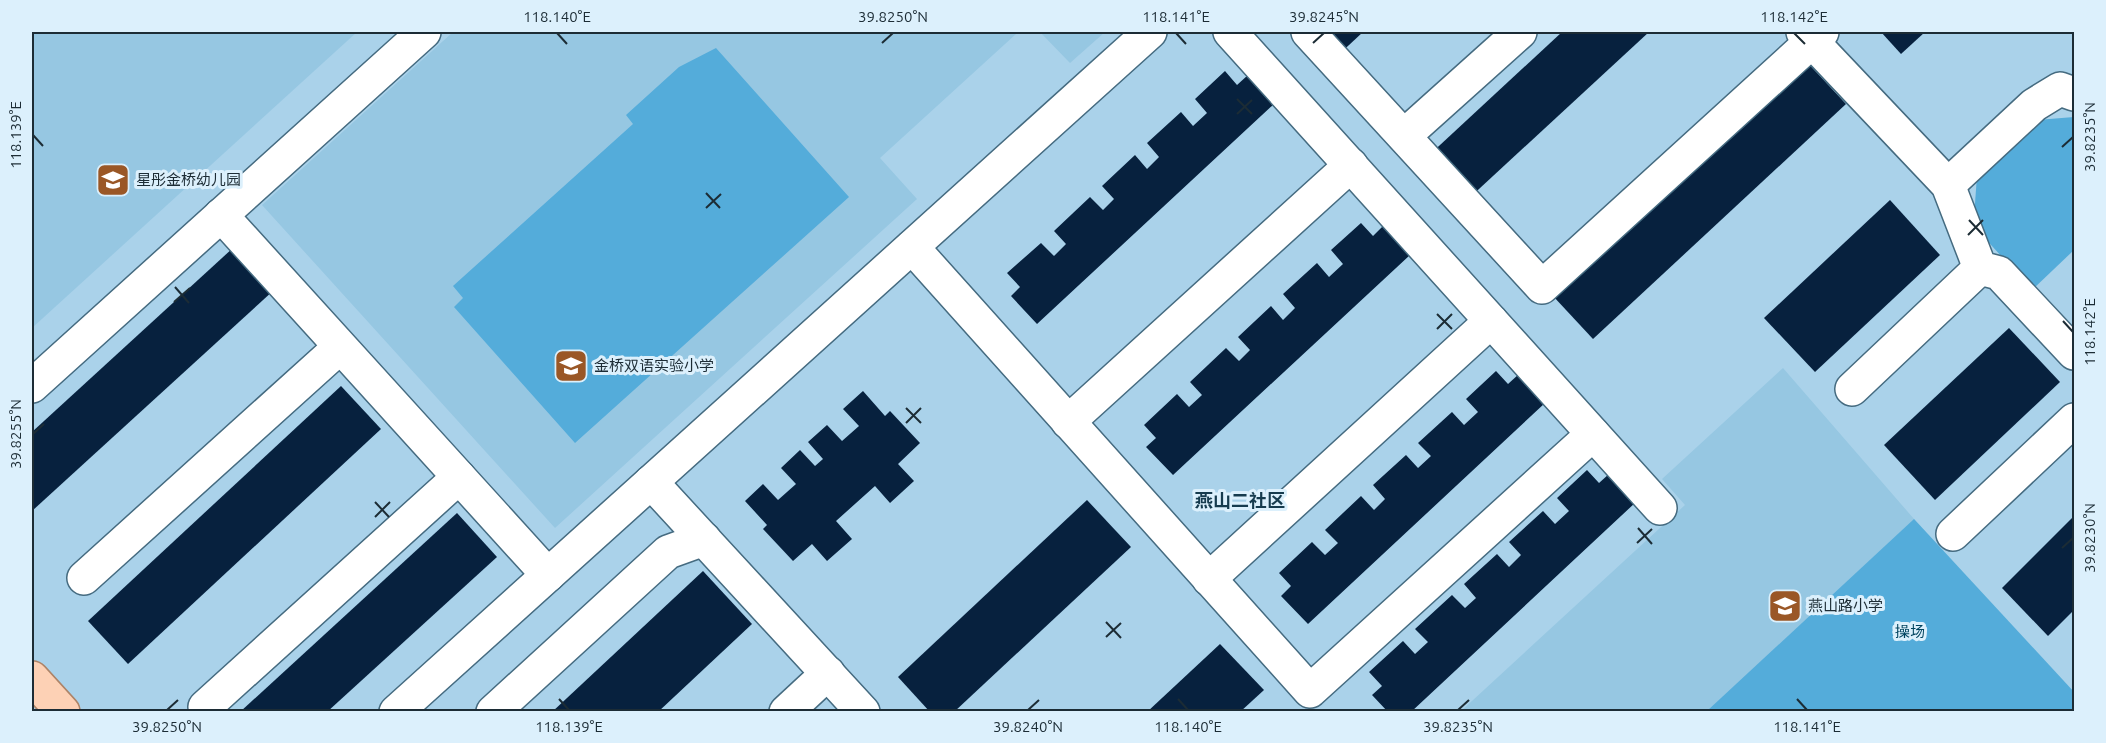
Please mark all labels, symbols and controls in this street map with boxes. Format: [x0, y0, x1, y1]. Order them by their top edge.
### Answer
text: 118.140°E [523, 8, 591, 25]
text: 39.8250°N [858, 8, 928, 25]
text: 118.141°E [1142, 8, 1210, 25]
text: 39.8245°N [1289, 8, 1359, 25]
text: 118.142°E [1760, 8, 1828, 25]
text: 118.139°E [7, 101, 24, 169]
text: 39.8235°N [2081, 102, 2098, 172]
school or university icon: 星彤金桥幼儿园 [95, 162, 131, 198]
place label: 星彤金桥幼儿园 [136, 171, 241, 188]
text: 118.142°E [2081, 298, 2098, 366]
school or university icon: 金桥双语实验小学 [553, 348, 589, 384]
place label: 金桥双语实验小学 [594, 357, 714, 374]
text: 39.8255°N [7, 399, 24, 469]
district label: 燕山二社区 [1195, 490, 1285, 510]
text: 39.8230°N [2081, 503, 2098, 573]
school or university icon: 燕山路小学 [1767, 588, 1803, 624]
place label: 燕山路小学 [1808, 597, 1883, 614]
park label: 操场 [1895, 623, 1925, 640]
text: 39.8250°N [132, 718, 202, 735]
text: 118.139°E [535, 718, 603, 735]
text: 39.8240°N [993, 718, 1063, 735]
text: 118.140°E [1154, 718, 1222, 735]
text: 39.8235°N [1423, 718, 1493, 735]
text: 118.141°E [1773, 718, 1841, 735]

